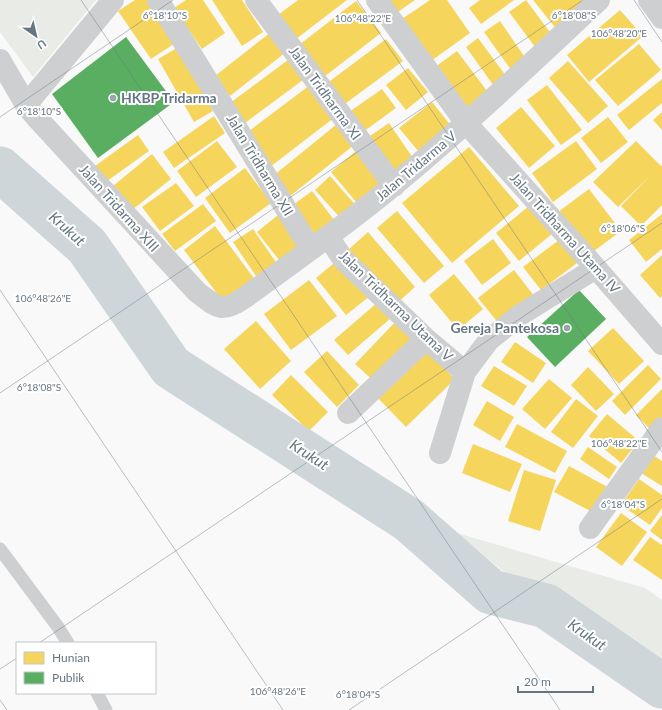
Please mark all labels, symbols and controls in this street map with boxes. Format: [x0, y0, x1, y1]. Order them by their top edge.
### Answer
text: 6°18'10"S [143, 9, 187, 21]
text: 6°18'08"S [552, 9, 596, 21]
text: 106°48'22"E [335, 12, 391, 24]
north arrow [16, 16, 56, 56]
text: 106°48'20"E [591, 27, 647, 39]
text: U [35, 37, 49, 52]
street label: Jalan Tridharma XI [286, 42, 365, 143]
place label: HKBP Tridarma [121, 89, 217, 106]
marker: HKBP Tridarma [108, 93, 118, 103]
text: 6°18'10"S [17, 105, 61, 117]
street label: Jalan Tridharma XII [223, 111, 298, 219]
street label: Jalan Tridarma V [372, 127, 460, 204]
street label: Jalan Tridarma XIII [76, 160, 163, 255]
street label: Jalan Tridharma Utama IV [507, 169, 624, 297]
water label: Krukut [46, 207, 90, 250]
text: 6°18'06"S [601, 222, 645, 234]
street label: Jalan Tridharma Utama V [336, 247, 457, 365]
text: 106°48'26"E [15, 292, 71, 304]
place label: Gereja Pantekosa [450, 319, 559, 336]
marker: Gereja Pantekosa [562, 323, 572, 333]
text: 6°18'08"S [17, 381, 61, 393]
water label: Krukut [287, 435, 333, 474]
text: 106°48'22"E [591, 437, 647, 449]
text: 6°18'04"S [601, 498, 645, 510]
water label: Krukut [565, 615, 611, 654]
legend [16, 642, 156, 694]
text: Hunian [52, 650, 90, 665]
scale bar [518, 668, 593, 694]
text: Publik [52, 670, 85, 685]
text: 20 m [524, 674, 551, 689]
text: 106°48'26"E [250, 685, 306, 697]
text: 6°18'04"S [336, 688, 380, 700]

